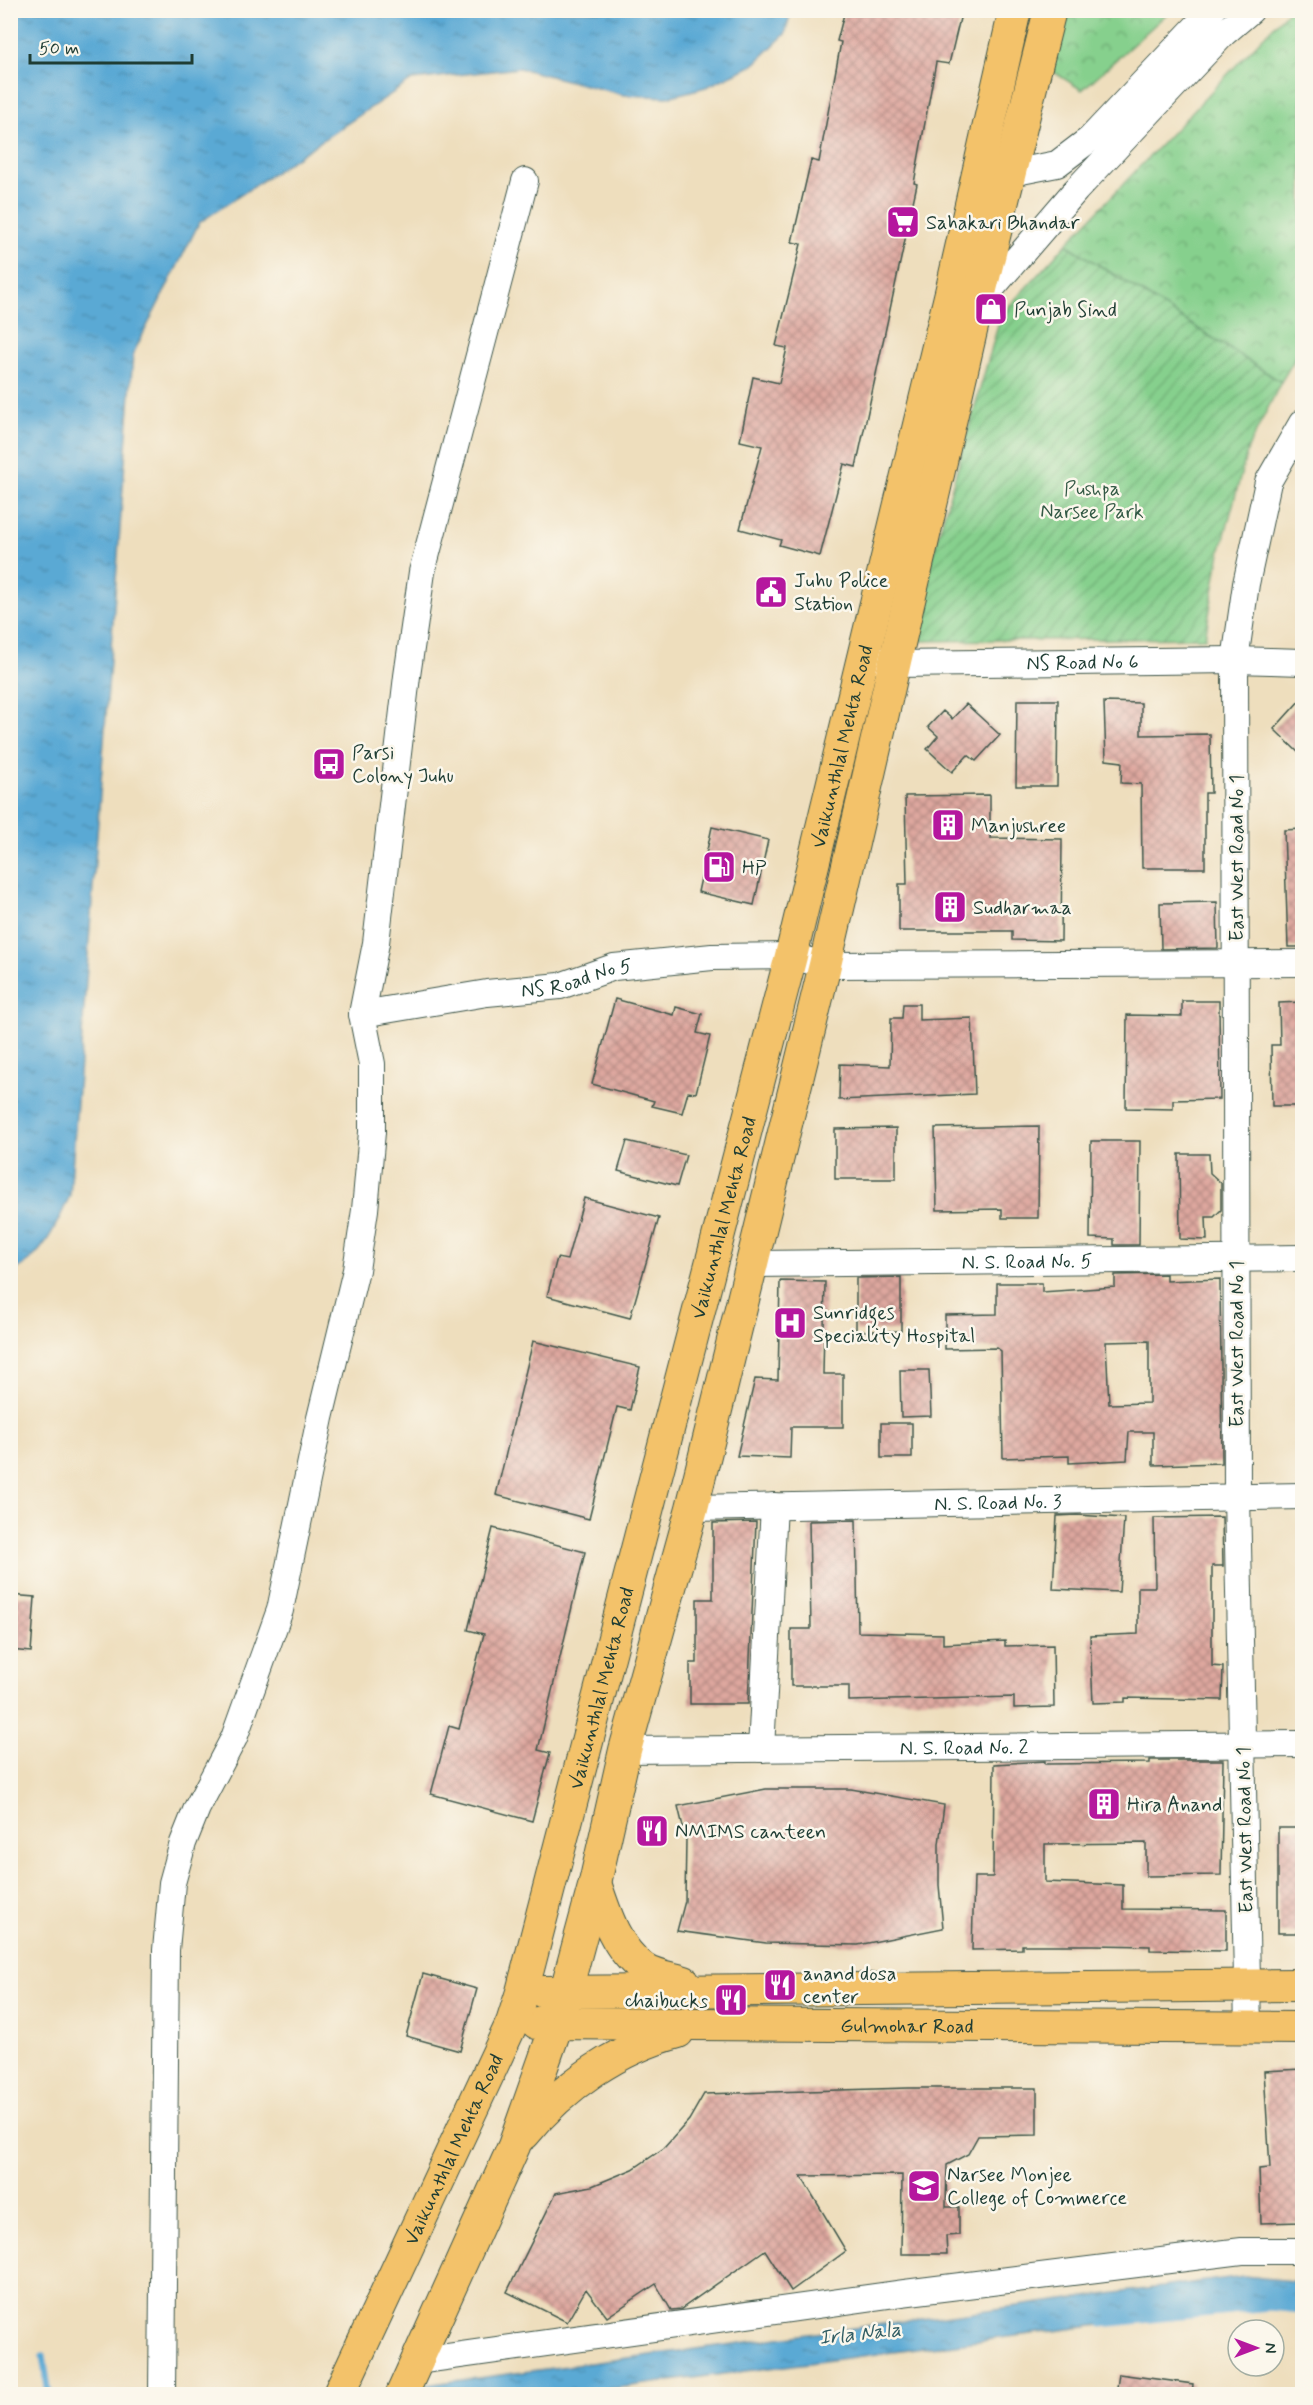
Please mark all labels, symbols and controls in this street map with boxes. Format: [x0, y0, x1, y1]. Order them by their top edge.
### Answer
scale bar [30, 27, 192, 65]
text: 50 m [39, 37, 79, 61]
supermarket icon: Sahakari Bhandar [885, 204, 921, 240]
place label: Sahakari Bhandar [926, 210, 1080, 237]
shop icon: Punjab Sind [973, 291, 1009, 327]
place label: Punjab Sind [1014, 297, 1117, 324]
park label: Pushpa Narsee Park [1040, 476, 1144, 526]
place label: Juhu Police Station [794, 568, 888, 618]
public building icon: Juhu Police Station [753, 574, 789, 610]
street label: Vaikunthlal Mehta Road [805, 642, 881, 851]
street label: NS Road No 6 [1026, 649, 1139, 677]
place label: Parsi Colony Juhu [352, 740, 454, 790]
bus stop icon: Parsi Colony Juhu [311, 746, 347, 782]
street label: East West Road No 1 [1224, 775, 1251, 941]
building icon: Manjushree [930, 807, 966, 843]
place label: Manjushree [971, 813, 1066, 840]
fuel station icon: HP [701, 849, 737, 885]
place label: HP [742, 855, 767, 882]
building icon: Sudharmaa [932, 889, 968, 925]
place label: Sudharmaa [973, 895, 1072, 922]
street label: NS Road No 5 [520, 953, 633, 1005]
street label: Vaikunthlal Mehta Road [685, 1114, 764, 1322]
street label: N. S. Road No. 5 [962, 1248, 1092, 1277]
street label: East West Road No 1 [1224, 1261, 1251, 1427]
place label: Sunridges Speciality Hospital [813, 1300, 975, 1350]
hospital icon: Sunridges Speciality Hospital [772, 1305, 808, 1341]
street label: N. S. Road No. 3 [934, 1489, 1062, 1518]
street label: Vaikunthlal Mehta Road [563, 1584, 642, 1793]
street label: N. S. Road No. 2 [900, 1734, 1029, 1763]
street label: East West Road No 1 [1231, 1746, 1260, 1914]
building icon: Hira Anand [1086, 1786, 1122, 1822]
place label: Hira Anand [1127, 1792, 1222, 1819]
restaurant icon: NMIMS canteen [634, 1813, 670, 1849]
place label: NMIMS canteen [675, 1819, 826, 1846]
place label: anand dosa center [803, 1961, 897, 2011]
restaurant icon: anand dosa center [762, 1967, 798, 2003]
restaurant icon: chaibucks [713, 1982, 749, 2018]
place label: chaibucks [625, 1988, 708, 2015]
street label: Gulmohar Road [840, 2013, 974, 2041]
street label: Vaikunthlal Mehta Road [398, 2050, 511, 2250]
place label: Narsee Monjee College of Commerce [947, 2162, 1127, 2212]
school or university icon: Narsee Monjee College of Commerce [906, 2168, 942, 2204]
water label: Irla Nala [818, 2316, 903, 2352]
north arrow [1226, 2318, 1286, 2378]
text: N [1259, 2343, 1280, 2353]

